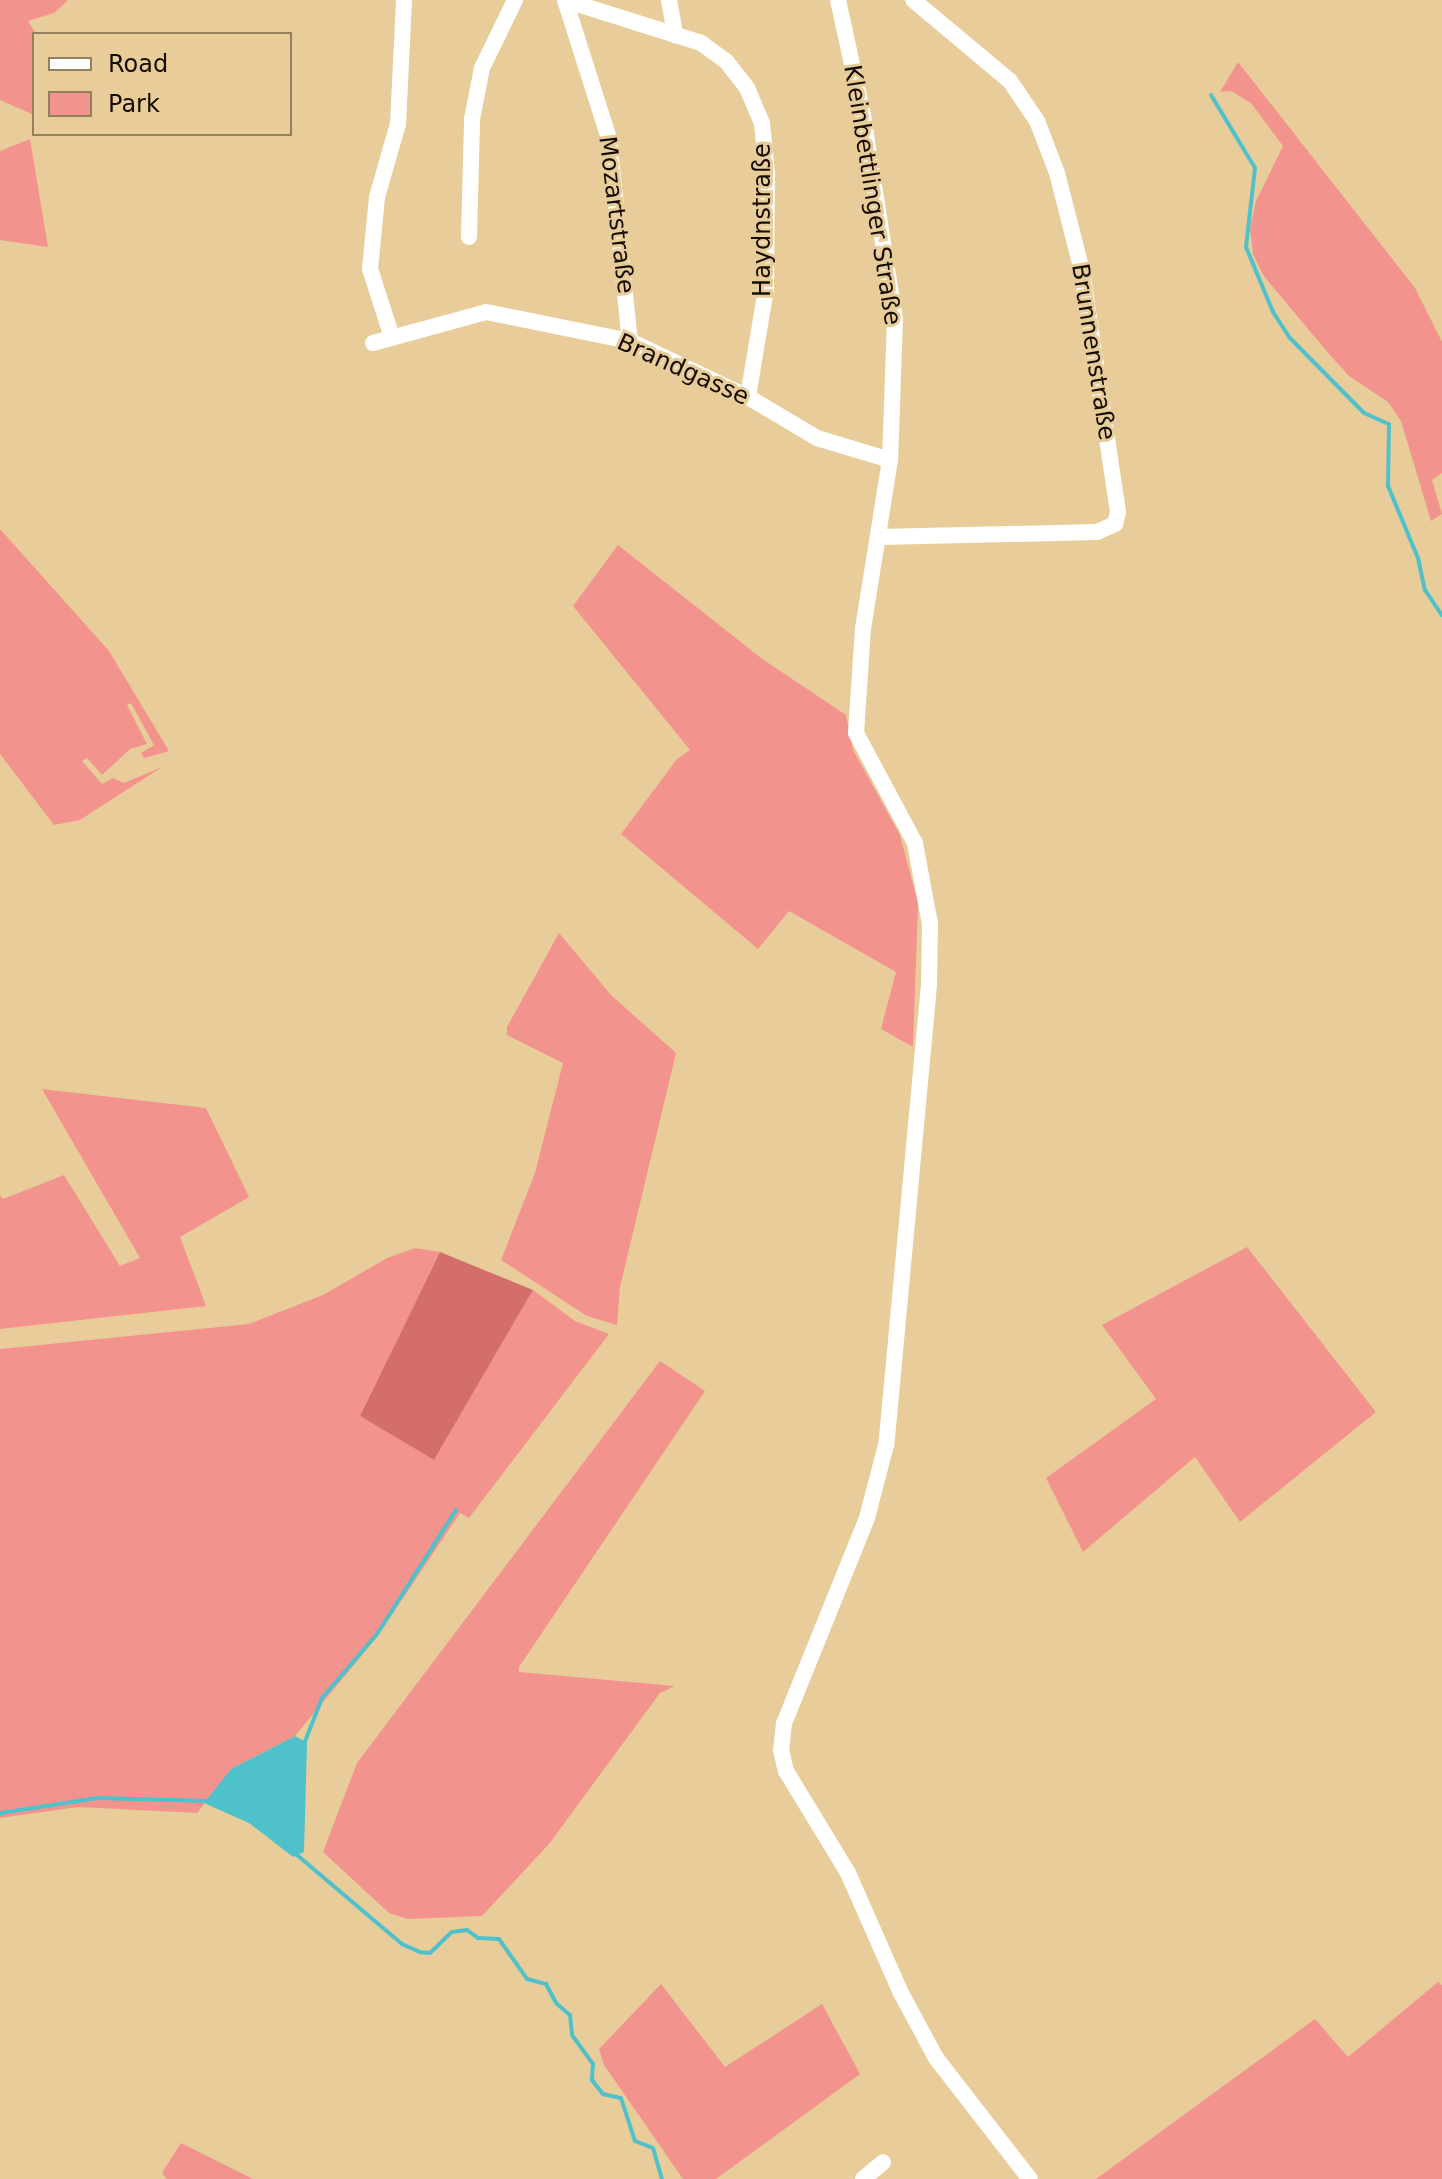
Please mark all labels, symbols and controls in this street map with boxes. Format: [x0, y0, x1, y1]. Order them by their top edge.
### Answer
legend [32, 32, 292, 136]
text: Road [108, 50, 168, 78]
street label: Kleinbettlinger Straße [837, 63, 907, 327]
text: Park [108, 90, 160, 118]
street label: Mozartstraße [592, 135, 640, 295]
street label: Haydnstraße [749, 143, 777, 297]
street label: Brunnenstraße [1065, 262, 1121, 442]
street label: Brandgasse [613, 328, 753, 412]

